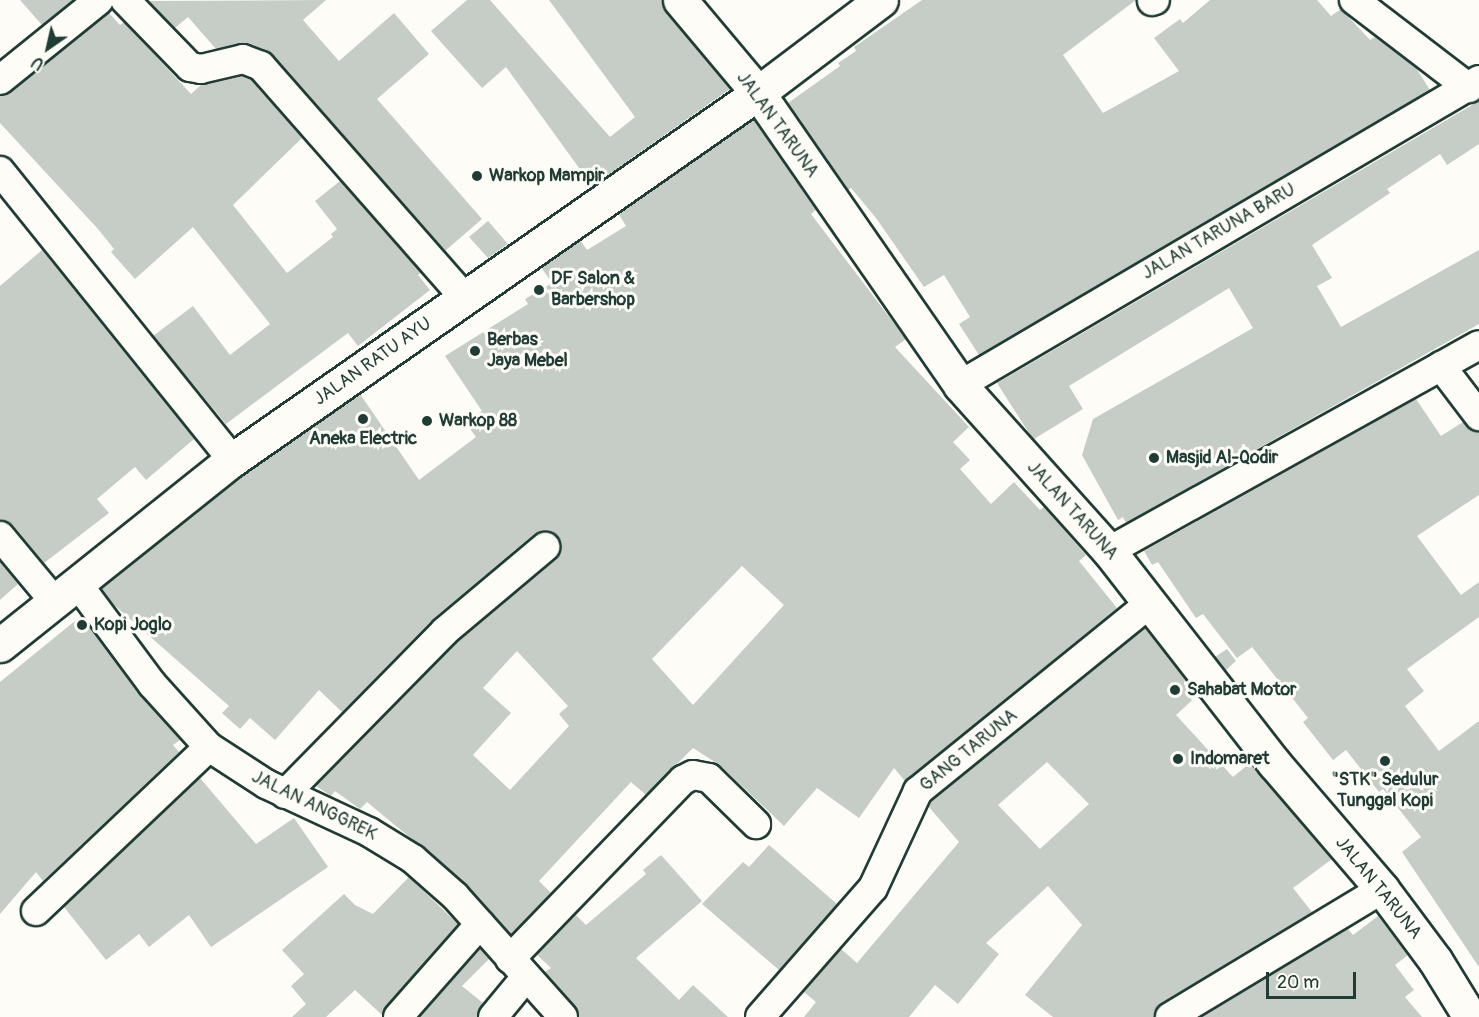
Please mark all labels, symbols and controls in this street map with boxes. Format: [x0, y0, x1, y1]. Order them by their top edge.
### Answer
north arrow [18, 18, 78, 78]
text: U [28, 52, 48, 74]
street label: JALAN TARUNA [731, 68, 823, 182]
place label: Warkop Mampir [489, 165, 604, 187]
marker: Warkop Mampir [470, 169, 484, 183]
street label: JALAN TARUNA BARU [1138, 179, 1300, 285]
place label: DF Salon & Barbershop [551, 269, 635, 312]
marker: DF Salon & Barbershop [532, 283, 546, 297]
street label: JALAN RATU AYU [310, 313, 436, 411]
place label: Berbas Jaya Mebel [487, 330, 568, 372]
marker: Berbas Jaya Mebel [468, 344, 482, 358]
place label: Warkop 88 [439, 410, 517, 432]
marker: Aneka Electric [356, 412, 370, 426]
marker: Warkop 88 [420, 414, 434, 428]
place label: Aneka Electric [309, 428, 417, 450]
place label: Masjid Al-Qodir [1166, 447, 1278, 469]
marker: Masjid Al-Qodir [1147, 451, 1161, 465]
street label: JALAN TARUNA [1022, 457, 1122, 565]
place label: Kopi Joglo [94, 614, 172, 636]
marker: Kopi Joglo [75, 618, 89, 632]
place label: Sahabat Motor [1187, 679, 1296, 701]
marker: Sahabat Motor [1168, 683, 1182, 697]
street label: GANG TARUNA [916, 705, 1022, 797]
place label: Indomaret [1190, 748, 1269, 770]
marker: Indomaret [1171, 752, 1185, 766]
marker: "STK" Sedulur Tunggal Kopi [1378, 754, 1392, 768]
street label: JALAN ANGGREK [248, 766, 380, 846]
place label: "STK" Sedulur Tunggal Kopi [1332, 770, 1438, 812]
street label: JALAN TARUNA [1330, 832, 1426, 944]
scale bar [1269, 960, 1359, 998]
text: 20 m [1277, 971, 1319, 994]

